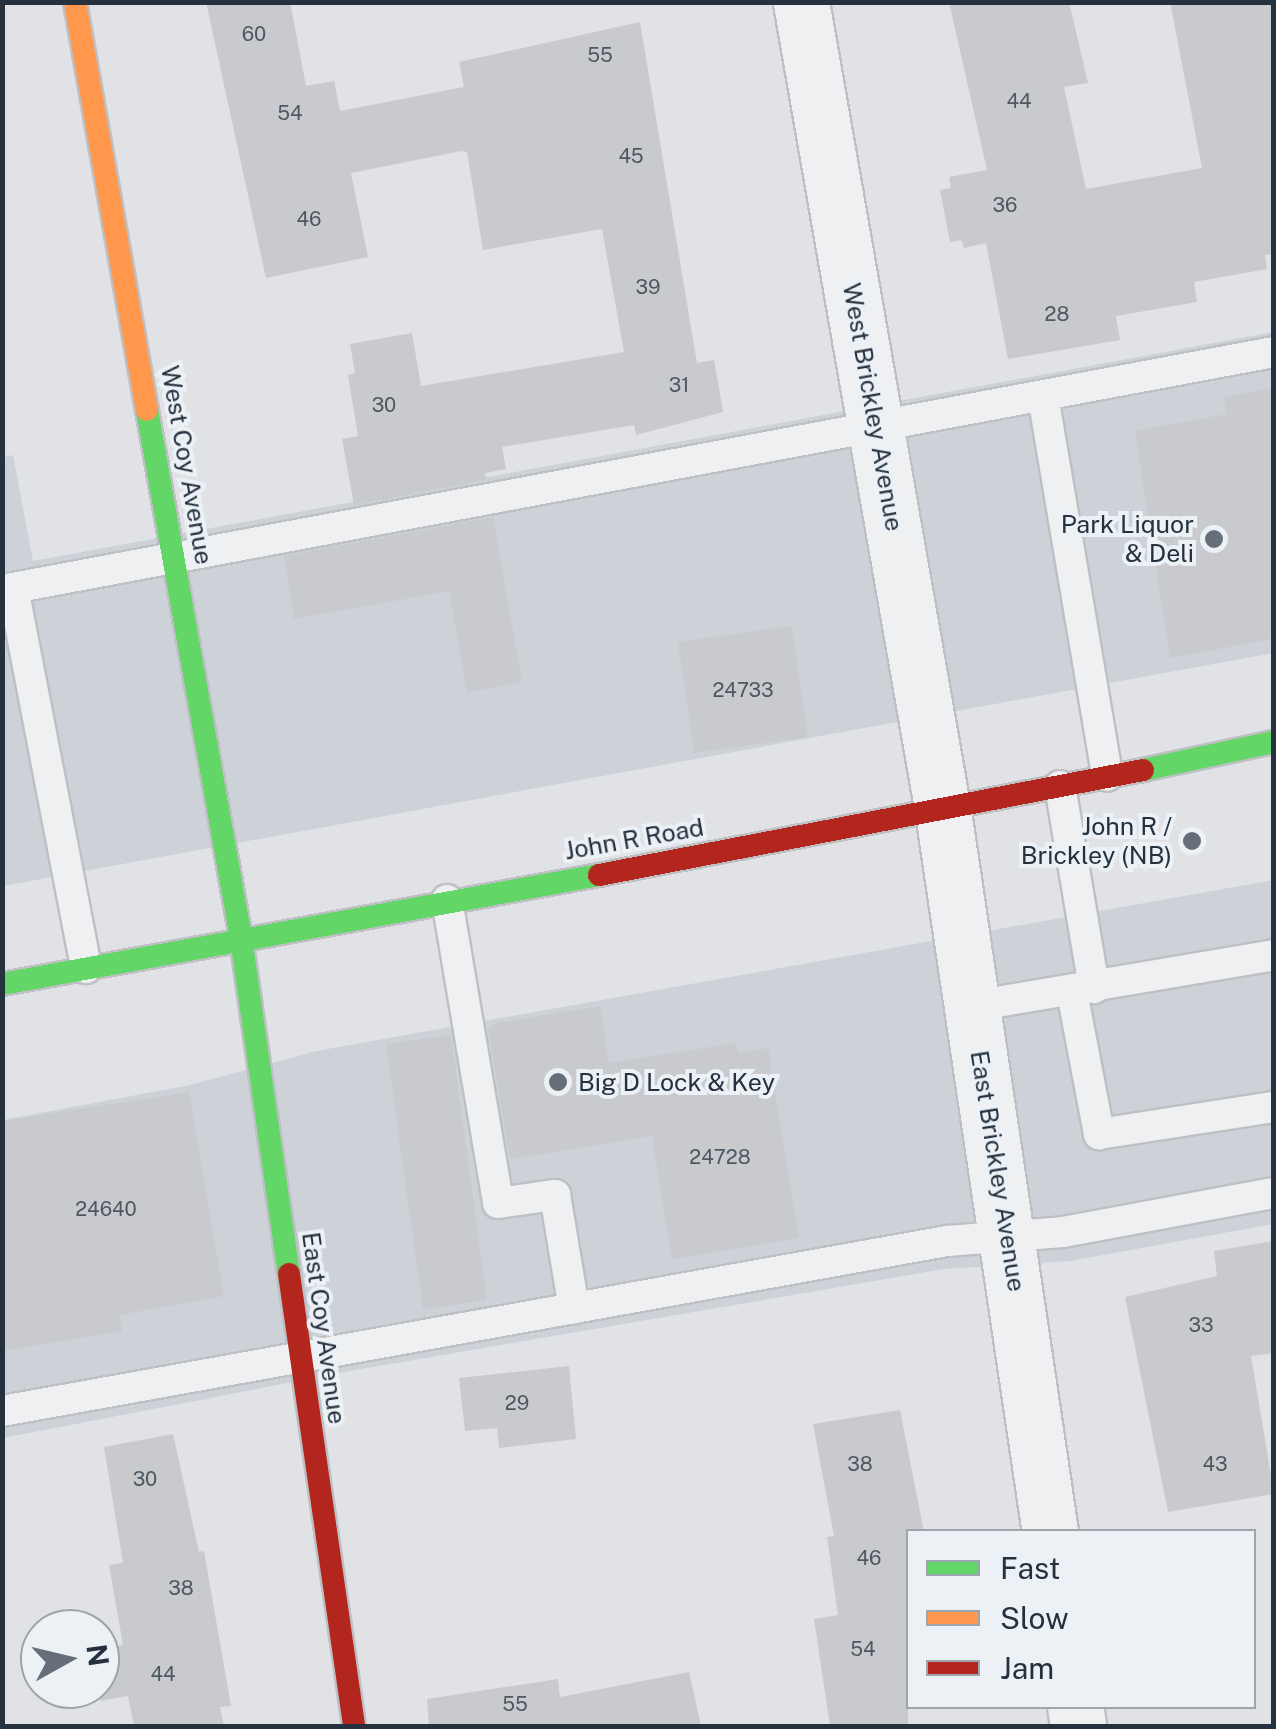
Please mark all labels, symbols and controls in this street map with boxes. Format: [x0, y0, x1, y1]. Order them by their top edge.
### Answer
house number: 60 [242, 22, 266, 46]
house number: 55 [587, 43, 613, 67]
house number: 44 [1006, 89, 1032, 113]
house number: 54 [277, 101, 303, 125]
house number: 45 [618, 144, 644, 168]
house number: 36 [993, 193, 1017, 217]
house number: 46 [296, 207, 322, 231]
house number: 39 [636, 275, 660, 299]
street label: West Brickley Avenue [836, 281, 910, 533]
house number: 28 [1045, 302, 1069, 326]
street label: West Coy Avenue [155, 363, 219, 567]
house number: 31 [669, 373, 689, 397]
house number: 30 [372, 393, 396, 417]
place label: Park Liquor & Deli [1061, 510, 1194, 569]
marker: Park Liquor & Deli [1203, 528, 1225, 550]
house number: 24733 [712, 678, 774, 702]
street label: John R Road [562, 812, 706, 866]
place label: John R / Brickley (NB) [1021, 812, 1172, 871]
marker: John R / Brickley (NB) [1181, 830, 1203, 852]
street label: East Brickley Avenue [964, 1048, 1032, 1294]
place label: Big D Lock & Key [578, 1067, 775, 1097]
marker: Big D Lock & Key [547, 1071, 569, 1093]
house number: 24728 [689, 1145, 751, 1169]
house number: 24640 [75, 1197, 137, 1221]
street label: East Coy Avenue [296, 1230, 352, 1426]
house number: 33 [1188, 1313, 1214, 1337]
house number: 29 [505, 1391, 529, 1415]
house number: 38 [847, 1452, 873, 1476]
house number: 43 [1202, 1452, 1228, 1476]
house number: 30 [133, 1467, 157, 1491]
legend [906, 1529, 1256, 1709]
house number: 46 [856, 1546, 882, 1570]
text: Fast [1000, 1550, 1060, 1586]
house number: 38 [168, 1576, 194, 1600]
text: Slow [1000, 1600, 1069, 1636]
north arrow [20, 1609, 120, 1709]
house number: 54 [850, 1637, 876, 1661]
text: N [80, 1642, 116, 1668]
text: Jam [1000, 1650, 1054, 1686]
house number: 44 [150, 1662, 176, 1686]
house number: 55 [502, 1692, 528, 1716]

